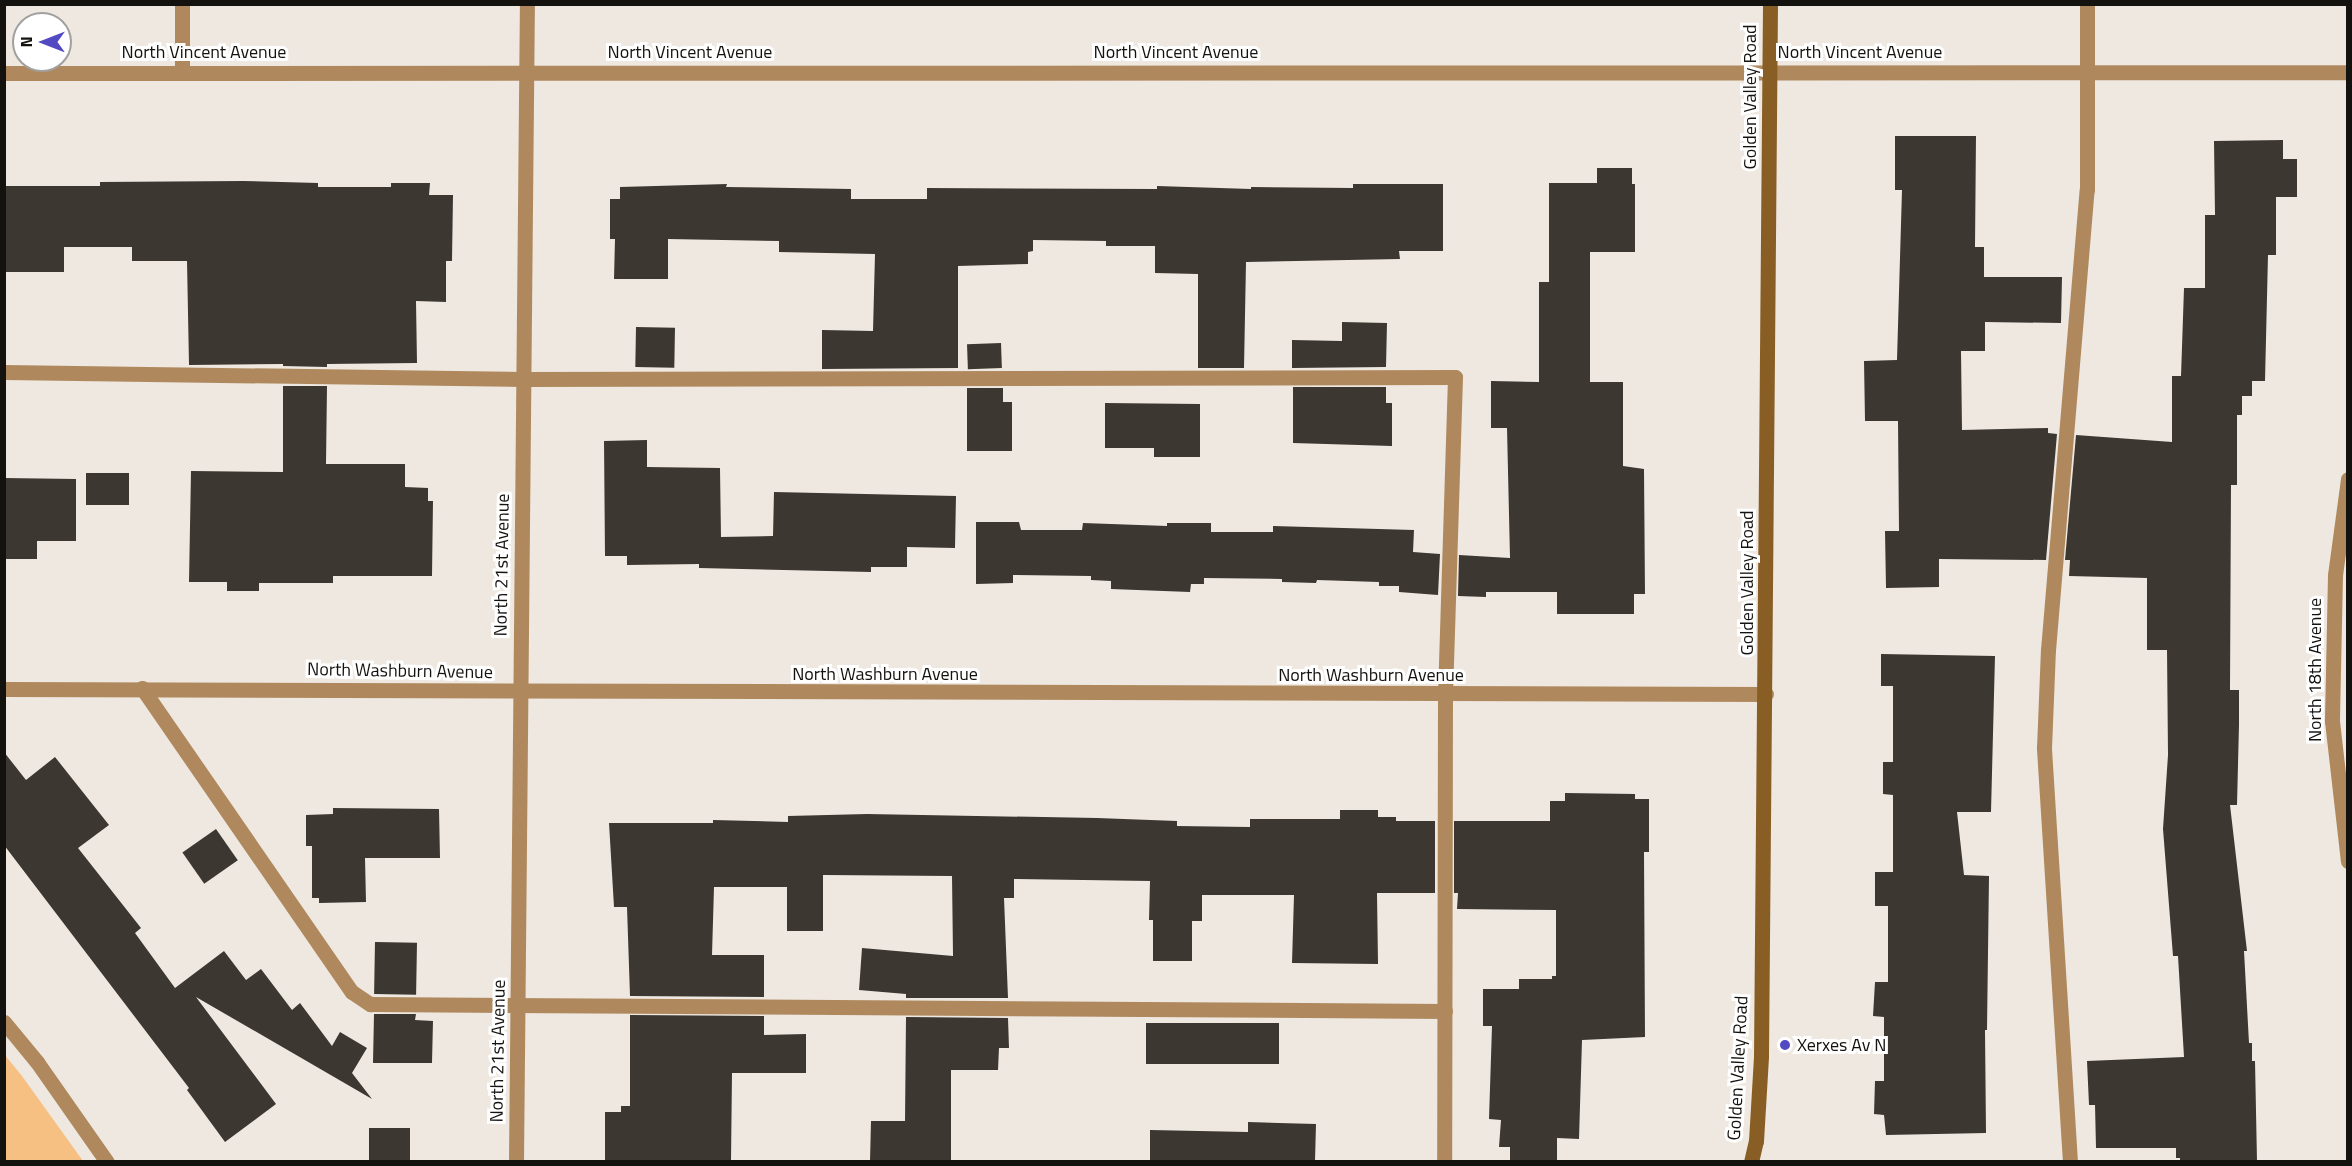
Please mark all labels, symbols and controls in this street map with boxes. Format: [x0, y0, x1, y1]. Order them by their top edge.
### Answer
north arrow [12, 12, 72, 72]
street label: Golden Valley Road [1739, 25, 1761, 169]
text: N [14, 36, 38, 48]
street label: North Vincent Avenue [122, 41, 286, 63]
street label: North Vincent Avenue [608, 41, 772, 63]
street label: North Vincent Avenue [1094, 41, 1258, 63]
street label: North Vincent Avenue [1778, 41, 1942, 63]
street label: North 21st Avenue [490, 493, 514, 637]
street label: Golden Valley Road [1736, 511, 1758, 655]
street label: North 18th Avenue [2304, 598, 2326, 742]
street label: North Washburn Avenue [307, 659, 493, 683]
street label: North Washburn Avenue [792, 663, 978, 685]
street label: North Washburn Avenue [1278, 664, 1464, 686]
street label: North 21st Avenue [486, 979, 510, 1123]
street label: Golden Valley Road [1723, 995, 1753, 1141]
place label: Xerxes Av N [1797, 1034, 1887, 1056]
marker: Xerxes Av N [1778, 1038, 1792, 1052]

